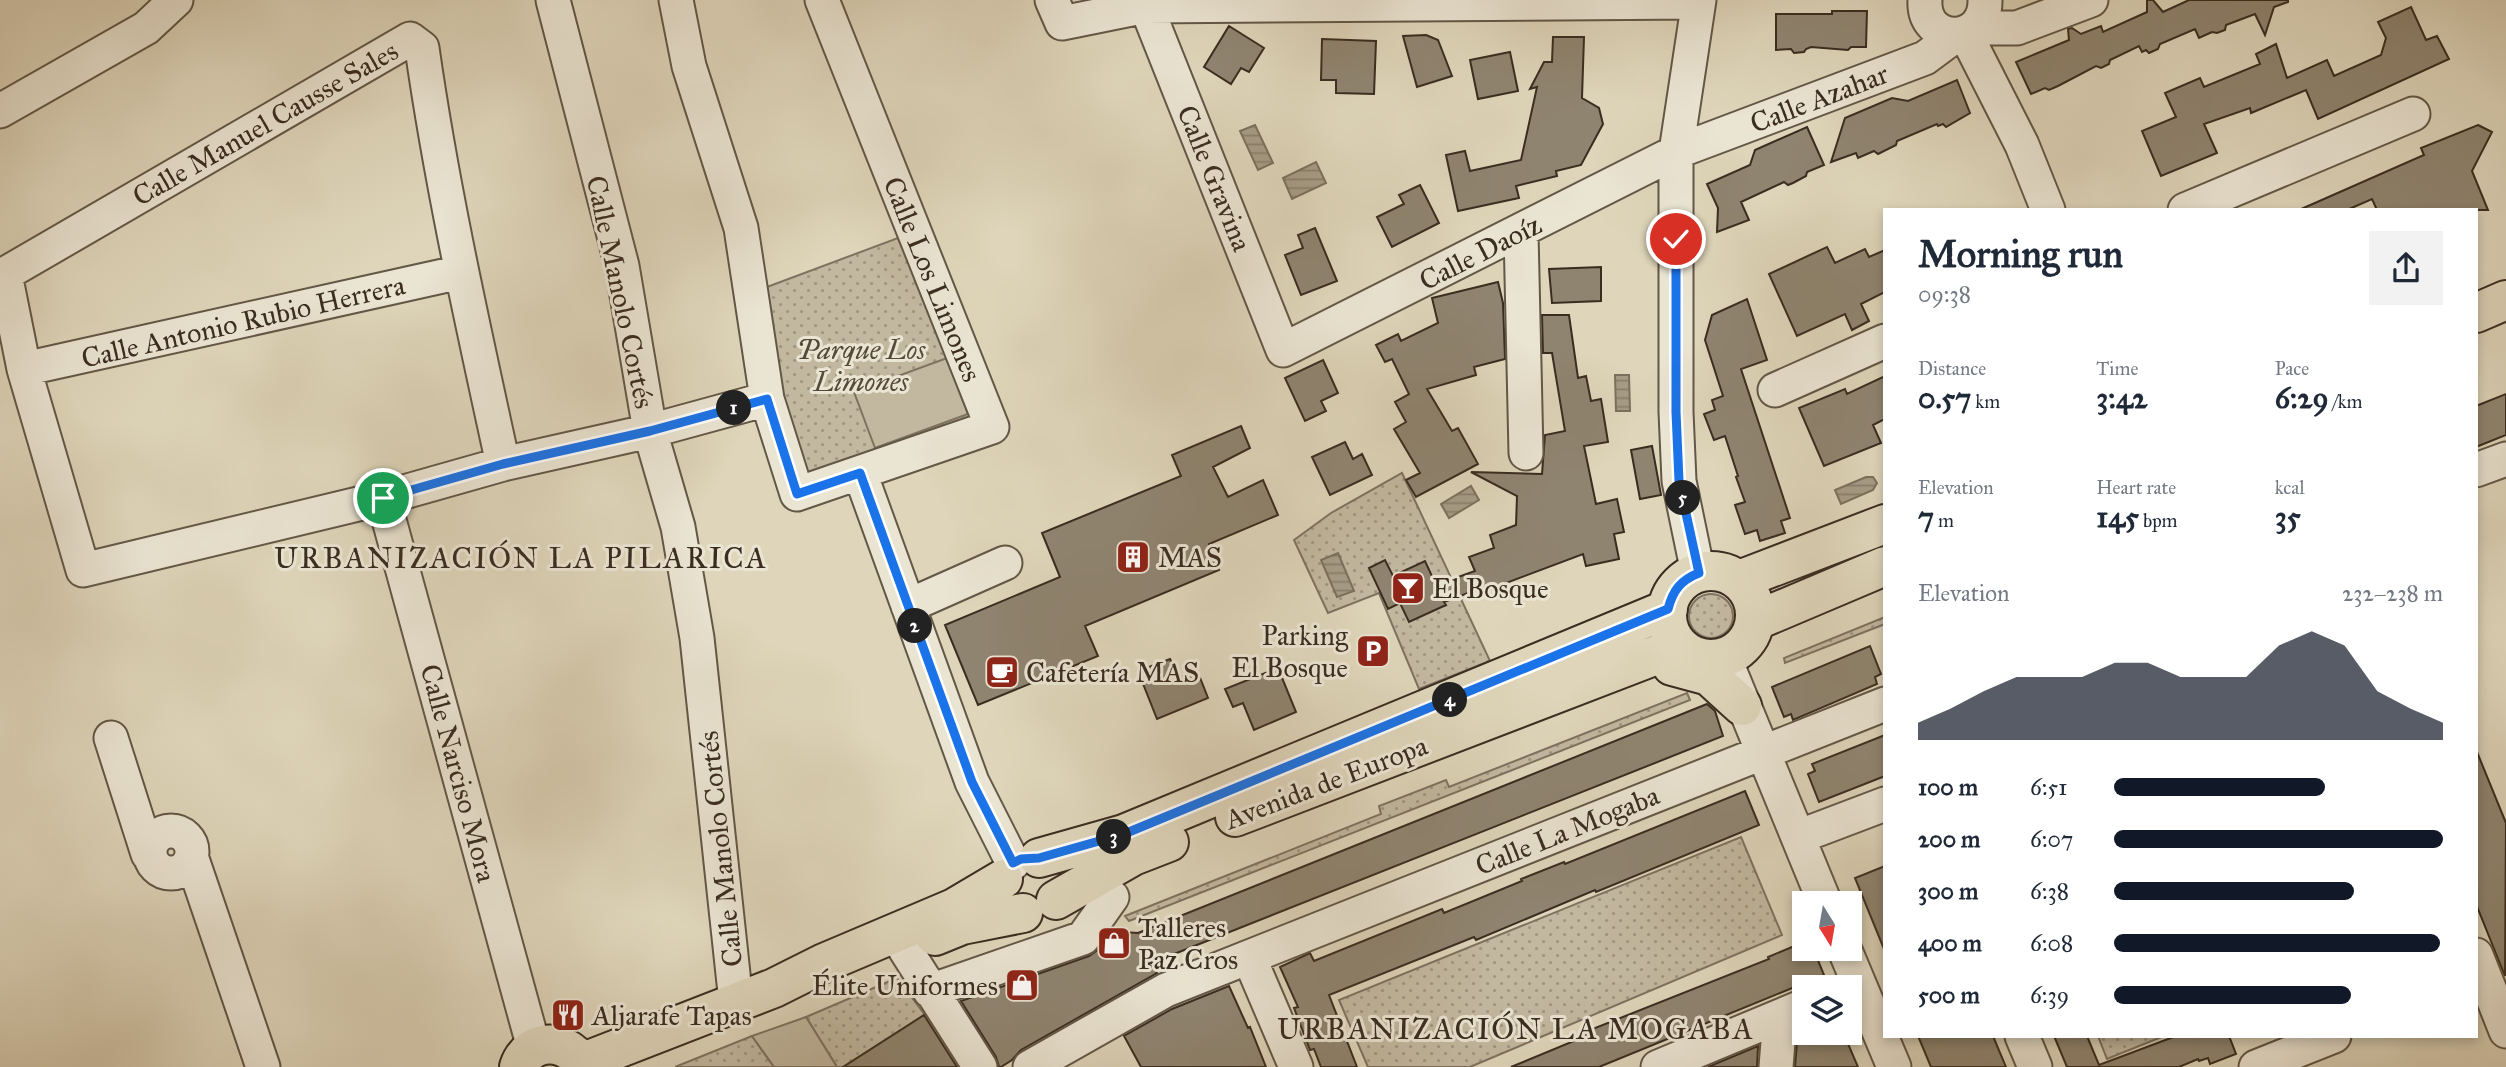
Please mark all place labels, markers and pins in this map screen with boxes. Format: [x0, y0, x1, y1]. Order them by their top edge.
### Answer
pin [1646, 209, 1706, 269]
pin: 1 [716, 390, 752, 426]
pin [353, 468, 413, 528]
pin: 5 [1666, 480, 1700, 516]
building icon: MAS [1114, 538, 1152, 576]
place label: MAS [1158, 540, 1222, 575]
bar icon: El Bosque [1389, 569, 1427, 607]
place label: El Bosque [1432, 571, 1549, 606]
pin: 2 [898, 608, 932, 644]
place label: Parking El Bosque [1231, 618, 1349, 685]
parking icon: Parking El Bosque [1354, 632, 1392, 670]
cafe icon: Cafetería MAS [983, 653, 1021, 691]
place label: Cafetería MAS [1026, 655, 1199, 690]
pin: 4 [1432, 682, 1468, 718]
pin: 3 [1096, 820, 1132, 854]
place label: Talleres Paz Cros [1138, 910, 1238, 977]
shop icon: Talleres Paz Cros [1095, 924, 1133, 962]
shop icon: Élite Uniformes [1003, 966, 1041, 1004]
place label: Élite Uniformes [812, 968, 998, 1003]
restaurant icon: Aljarafe Tapas [549, 996, 587, 1034]
place label: Aljarafe Tapas [591, 998, 752, 1033]

